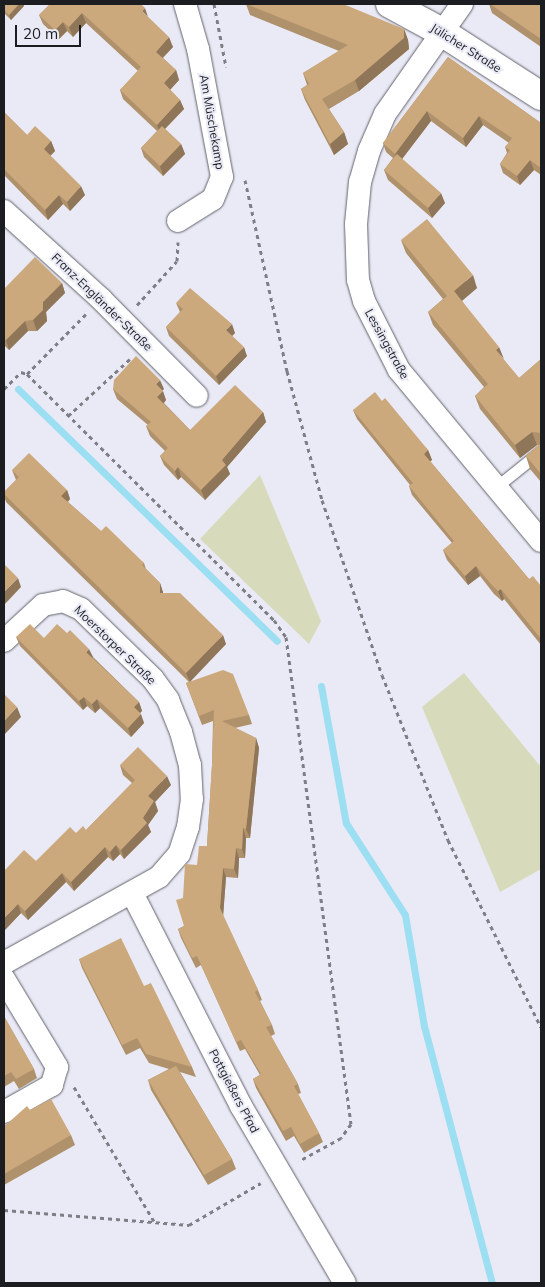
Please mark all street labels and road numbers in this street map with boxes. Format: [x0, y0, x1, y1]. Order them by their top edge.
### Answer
street label: Jülicher Straße [428, 20, 504, 76]
street label: Am Müschekamp [197, 73, 227, 171]
street label: Franz-Engländer-Straße [49, 250, 155, 354]
street label: Lessingstraße [362, 307, 412, 381]
street label: Moerstorper Straße [71, 602, 159, 688]
street label: Pottgießers Pfad [206, 1047, 262, 1135]

